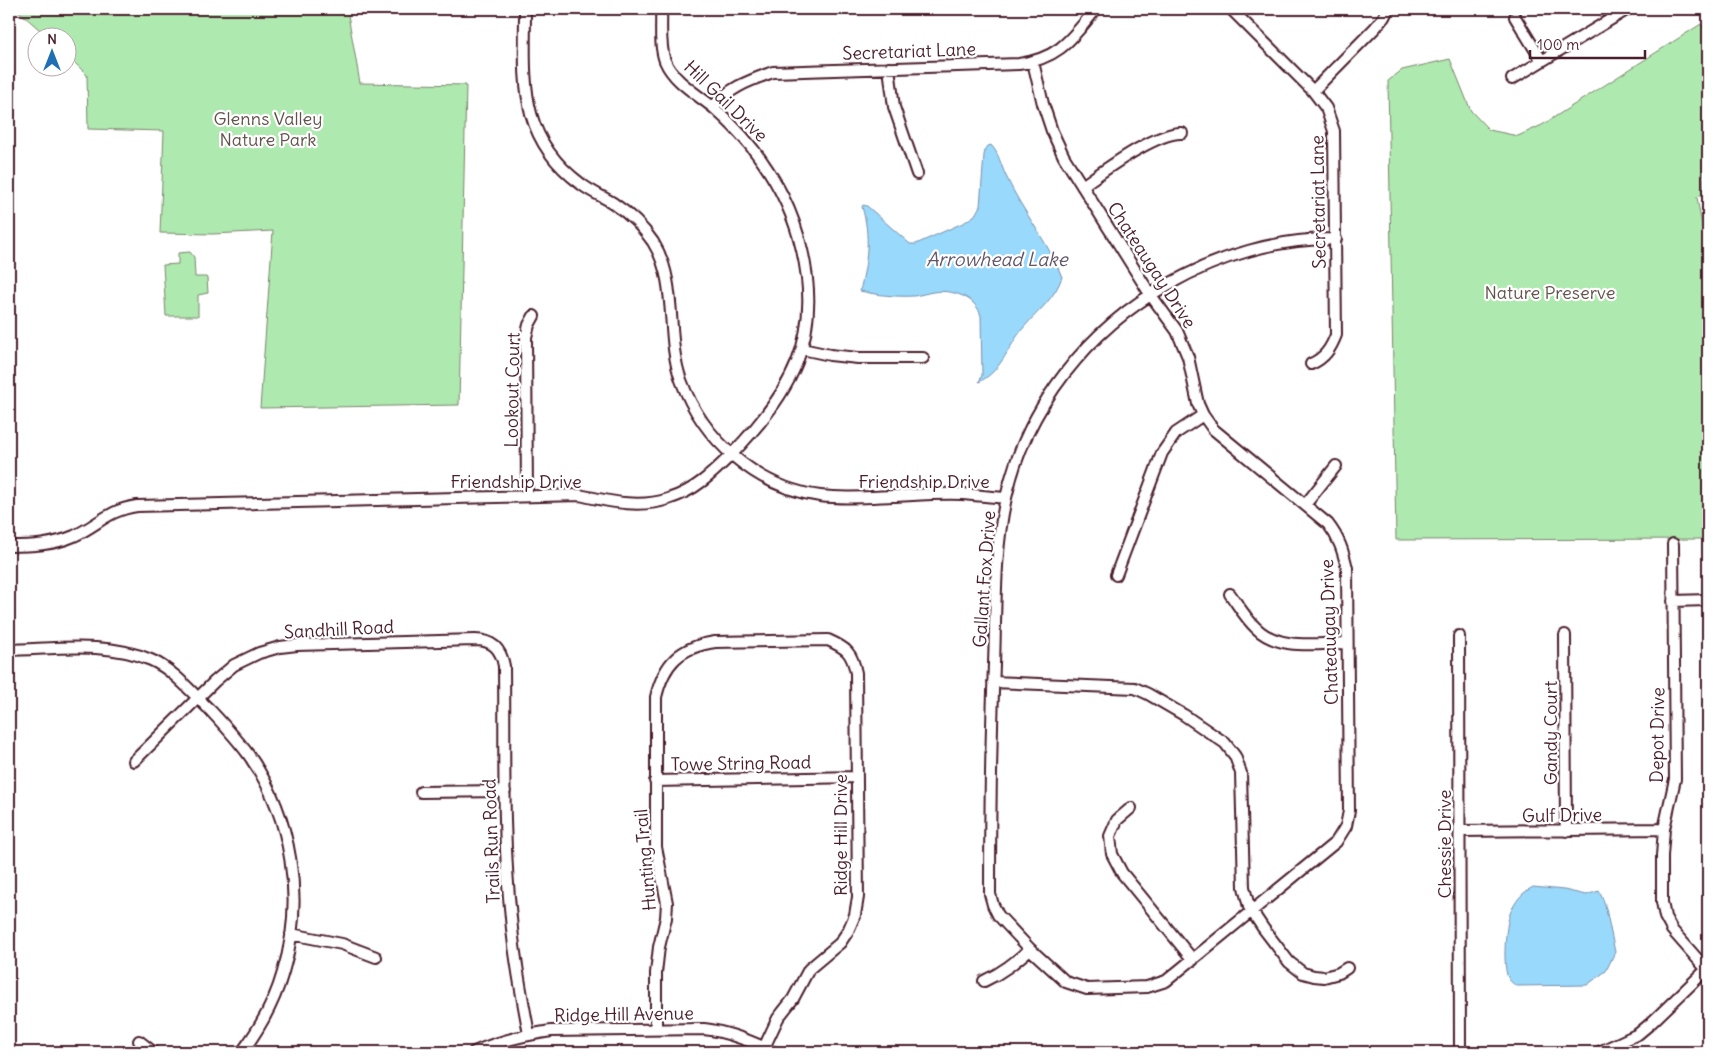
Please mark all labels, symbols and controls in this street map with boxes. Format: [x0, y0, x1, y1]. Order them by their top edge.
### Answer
north arrow [28, 28, 78, 78]
scale bar [1530, 28, 1644, 60]
text: N [47, 30, 57, 48]
text: 100 m [1537, 35, 1579, 54]
street label: Secretariat Lane [842, 37, 976, 65]
street label: Hill Gail Drive [679, 55, 773, 147]
park label: Glenns Valley Nature Park [214, 107, 322, 151]
street label: Secretariat Lane [1305, 135, 1331, 269]
street label: Chateaugay Drive [1103, 198, 1201, 332]
water label: Arrowhead Lake [926, 247, 1070, 271]
park label: Nature Preserve [1485, 281, 1615, 304]
street label: Lookout Court [499, 332, 525, 448]
street label: Friendship Drive [450, 470, 582, 493]
street label: Friendship Drive [858, 470, 990, 493]
street label: Gallant Fox Drive [968, 510, 1000, 648]
street label: Chateaugay Drive [1315, 559, 1343, 705]
street label: Sandhill Road [283, 615, 395, 643]
street label: Gandy Court [1539, 681, 1562, 785]
street label: Depot Drive [1645, 687, 1669, 783]
street label: Towe String Road [671, 750, 812, 776]
street label: Ridge Hill Drive [829, 774, 852, 896]
street label: Trails Run Road [477, 778, 505, 904]
street label: Chessie Drive [1433, 790, 1456, 898]
street label: Gulf Drive [1522, 803, 1602, 827]
street label: Hunting Trail [629, 808, 661, 912]
street label: Ridge Hill Avenue [554, 1001, 694, 1027]

